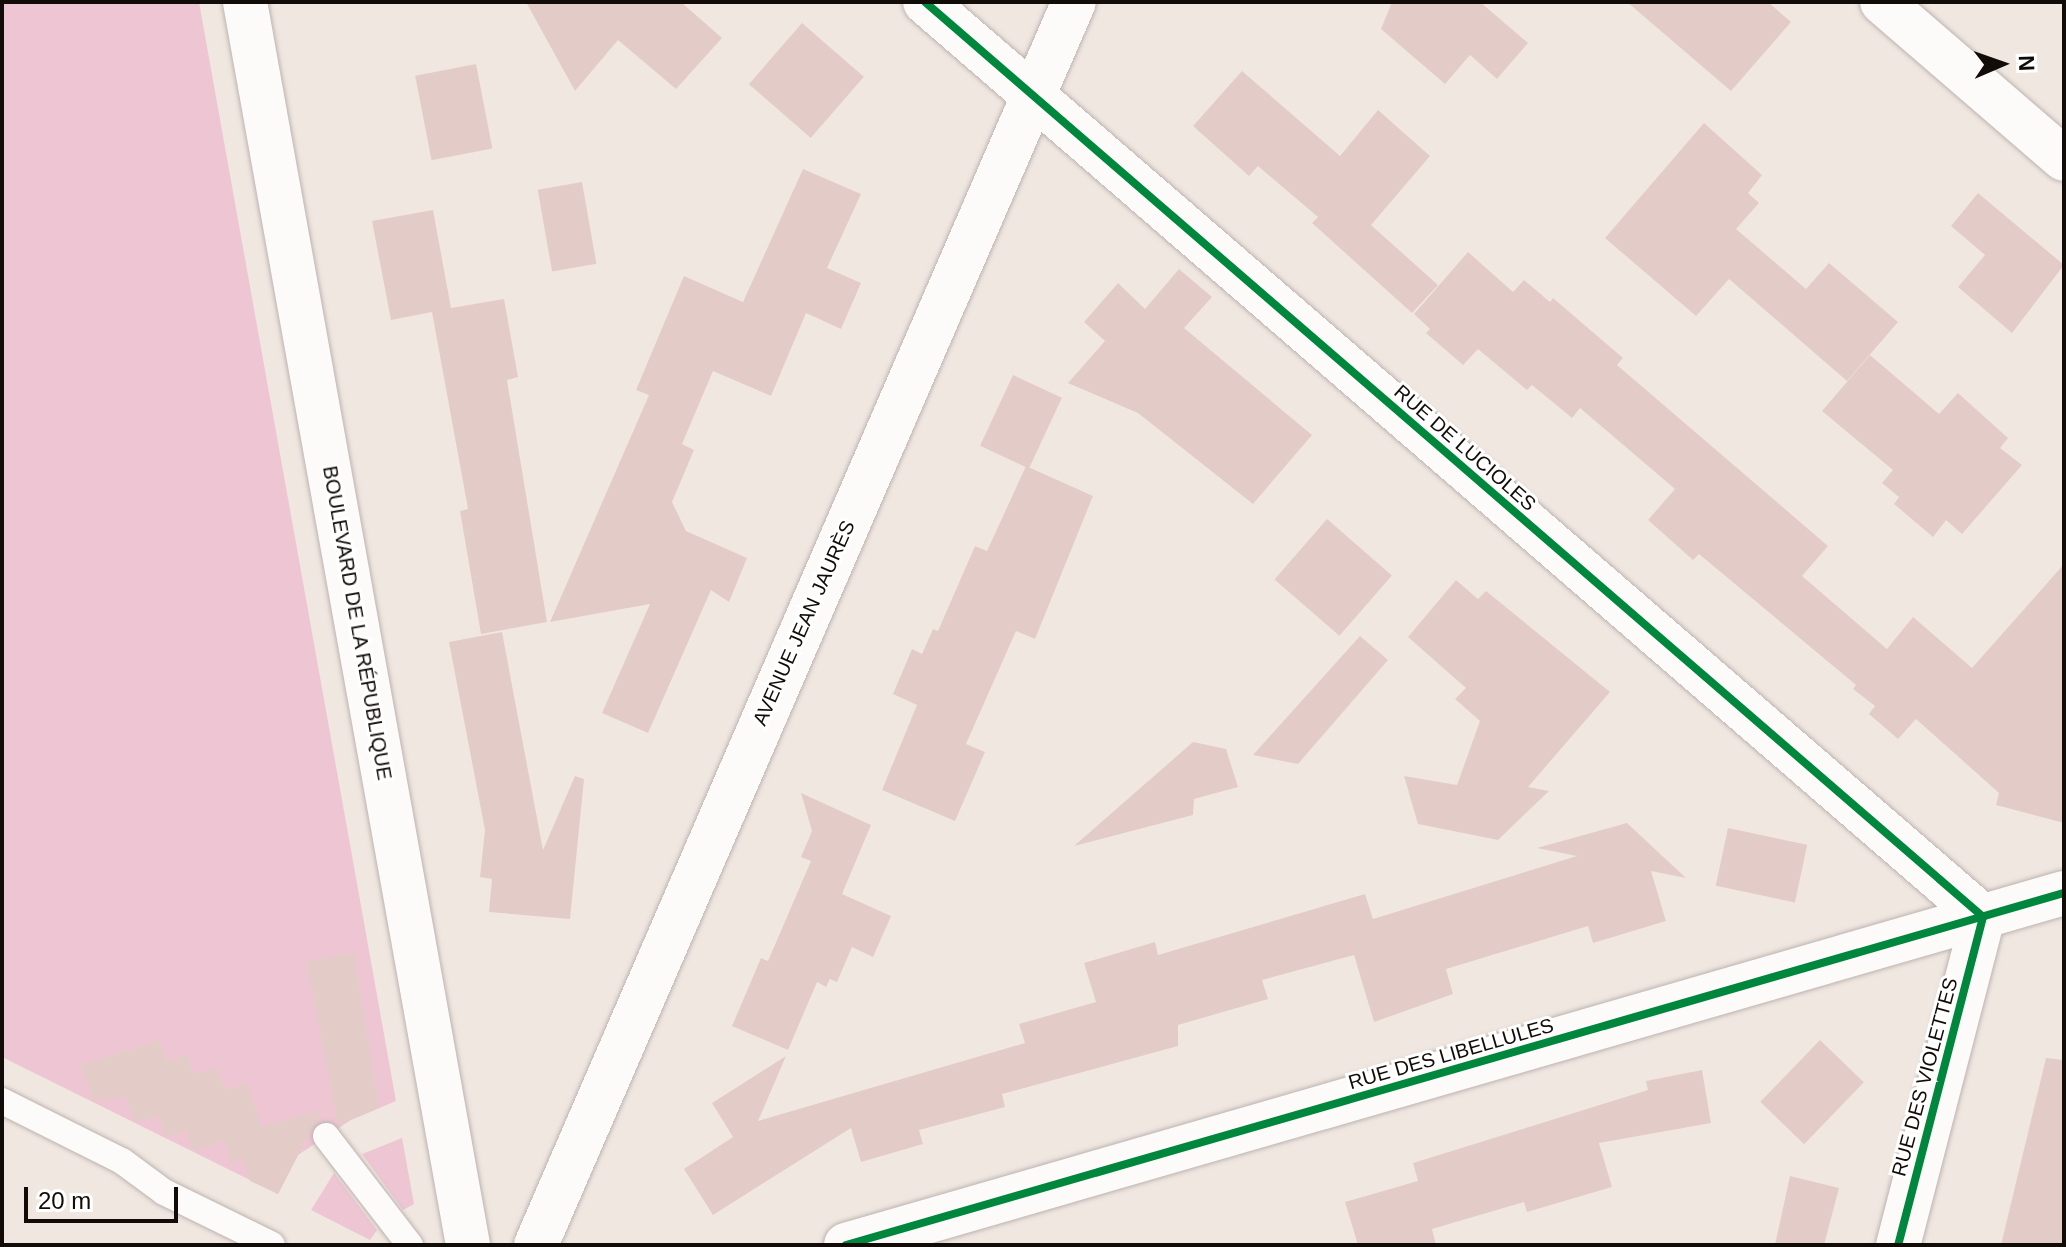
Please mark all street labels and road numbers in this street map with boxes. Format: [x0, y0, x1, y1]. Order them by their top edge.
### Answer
street label: RUE DE LUCIOLES [1389, 380, 1541, 516]
street label: BOULEVARD DE LA RÉPUBLIQUE [317, 463, 397, 783]
street label: AVENUE JEAN JAURÈS [748, 517, 860, 729]
street label: RUE DES VIOLETTES [1887, 975, 1963, 1179]
street label: RUE DES LIBELLULES [1346, 1013, 1556, 1095]

